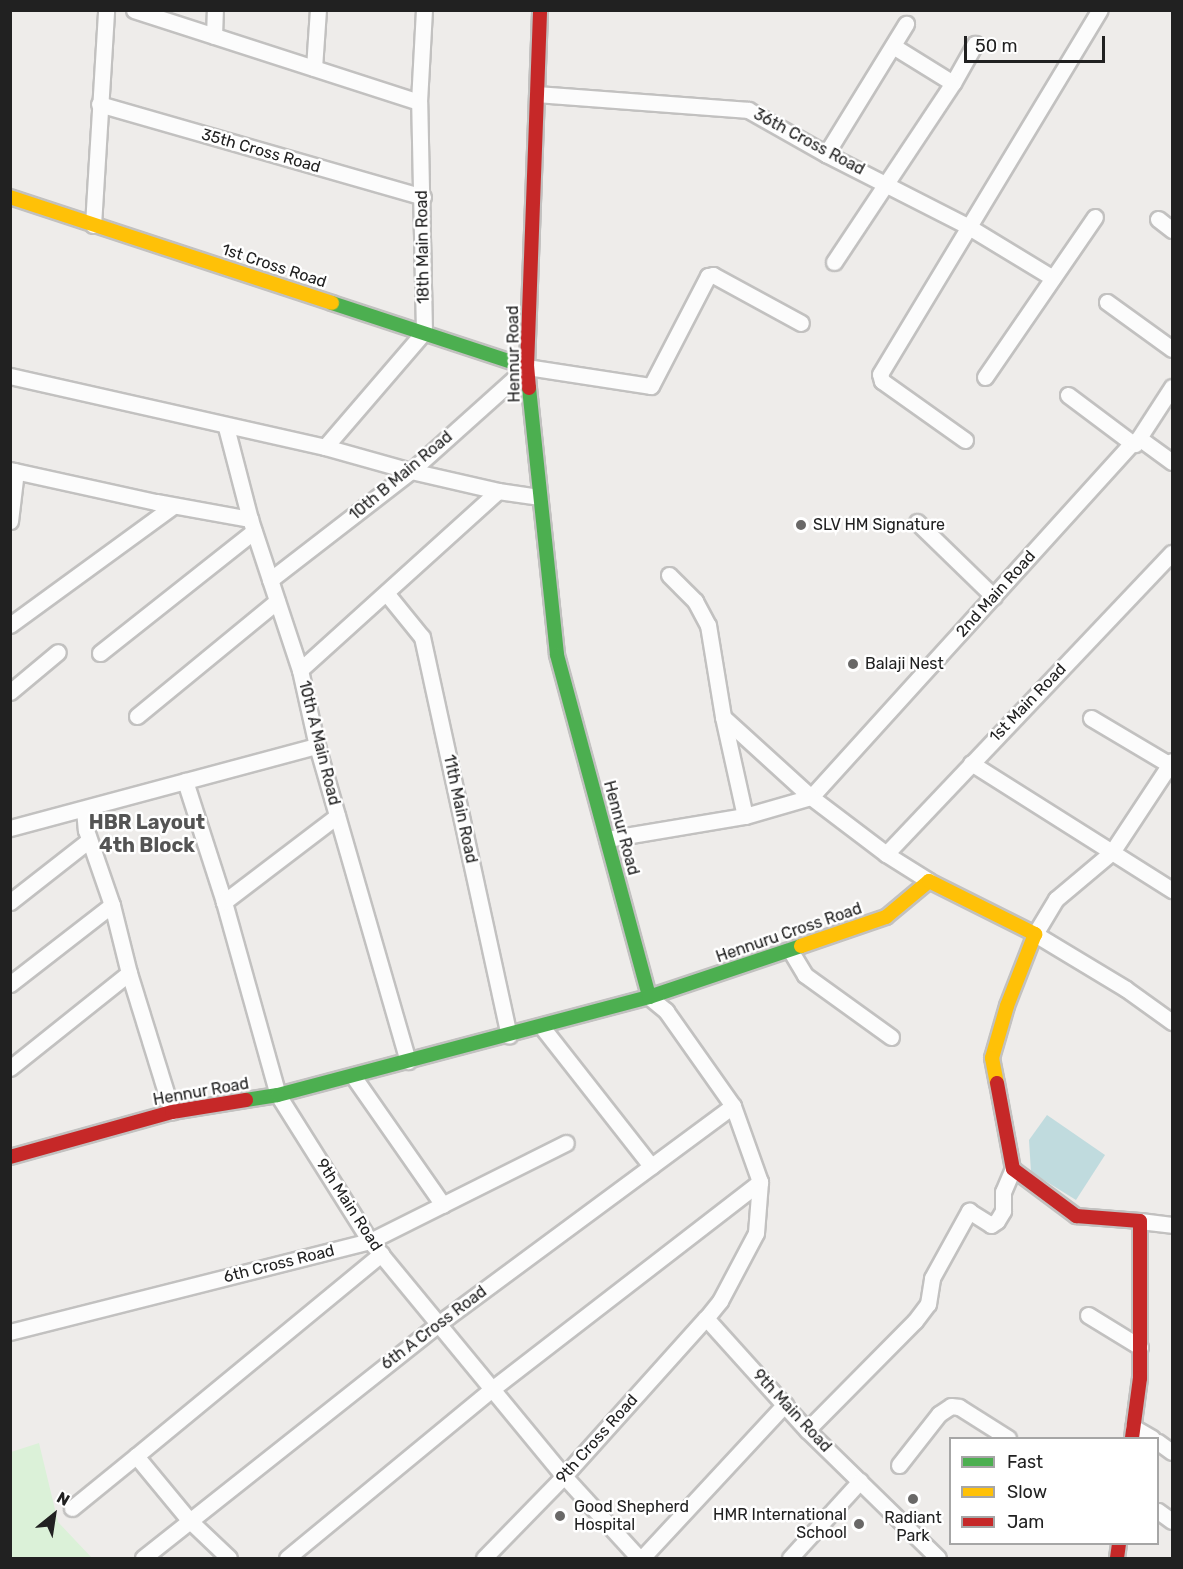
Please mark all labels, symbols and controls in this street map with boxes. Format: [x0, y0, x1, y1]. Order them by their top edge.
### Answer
scale bar [967, 24, 1108, 62]
text: 50 m [975, 35, 1018, 57]
street label: 36th Cross Road [750, 105, 868, 179]
street label: 35th Cross Road [199, 125, 323, 177]
street label: 18th Main Road [412, 190, 434, 304]
street label: 1st Cross Road [219, 240, 329, 292]
street label: Hennur Road [504, 305, 524, 403]
street label: 10th B Main Road [346, 427, 456, 525]
place label: SLV HM Signature [813, 515, 945, 535]
marker: SLV HM Signature [794, 518, 808, 532]
street label: 2nd Main Road [952, 547, 1040, 641]
place label: Balaji Nest [865, 654, 944, 674]
marker: Balaji Nest [846, 657, 860, 671]
street label: 1st Main Road [986, 660, 1070, 746]
street label: 10th A Main Road [294, 678, 344, 808]
street label: 11th Main Road [439, 753, 481, 865]
street label: Hennur Road [599, 779, 643, 877]
district label: HBR Layout 4th Block [89, 810, 205, 857]
street label: Hennuru Cross Road [714, 899, 864, 967]
street label: Hennur Road [151, 1074, 251, 1110]
street label: 9th Main Road [312, 1155, 386, 1255]
street label: 6th Cross Road [222, 1241, 336, 1287]
street label: 6th A Cross Road [377, 1282, 491, 1374]
street label: 9th Main Road [749, 1366, 835, 1456]
street label: 9th Cross Road [552, 1390, 642, 1488]
legend [949, 1437, 1159, 1545]
text: Fast [1007, 1451, 1043, 1473]
text: Slow [1007, 1481, 1047, 1503]
north arrow [24, 1485, 84, 1545]
text: N [54, 1488, 73, 1510]
marker: Radiant Park [906, 1492, 920, 1506]
place label: Good Shepherd Hospital [574, 1497, 689, 1535]
place label: HMR International School [713, 1505, 847, 1543]
marker: Good Shepherd Hospital [551, 1507, 569, 1525]
place label: Radiant Park [884, 1508, 942, 1546]
text: Jam [1007, 1511, 1044, 1533]
marker: HMR International School [852, 1517, 866, 1531]

